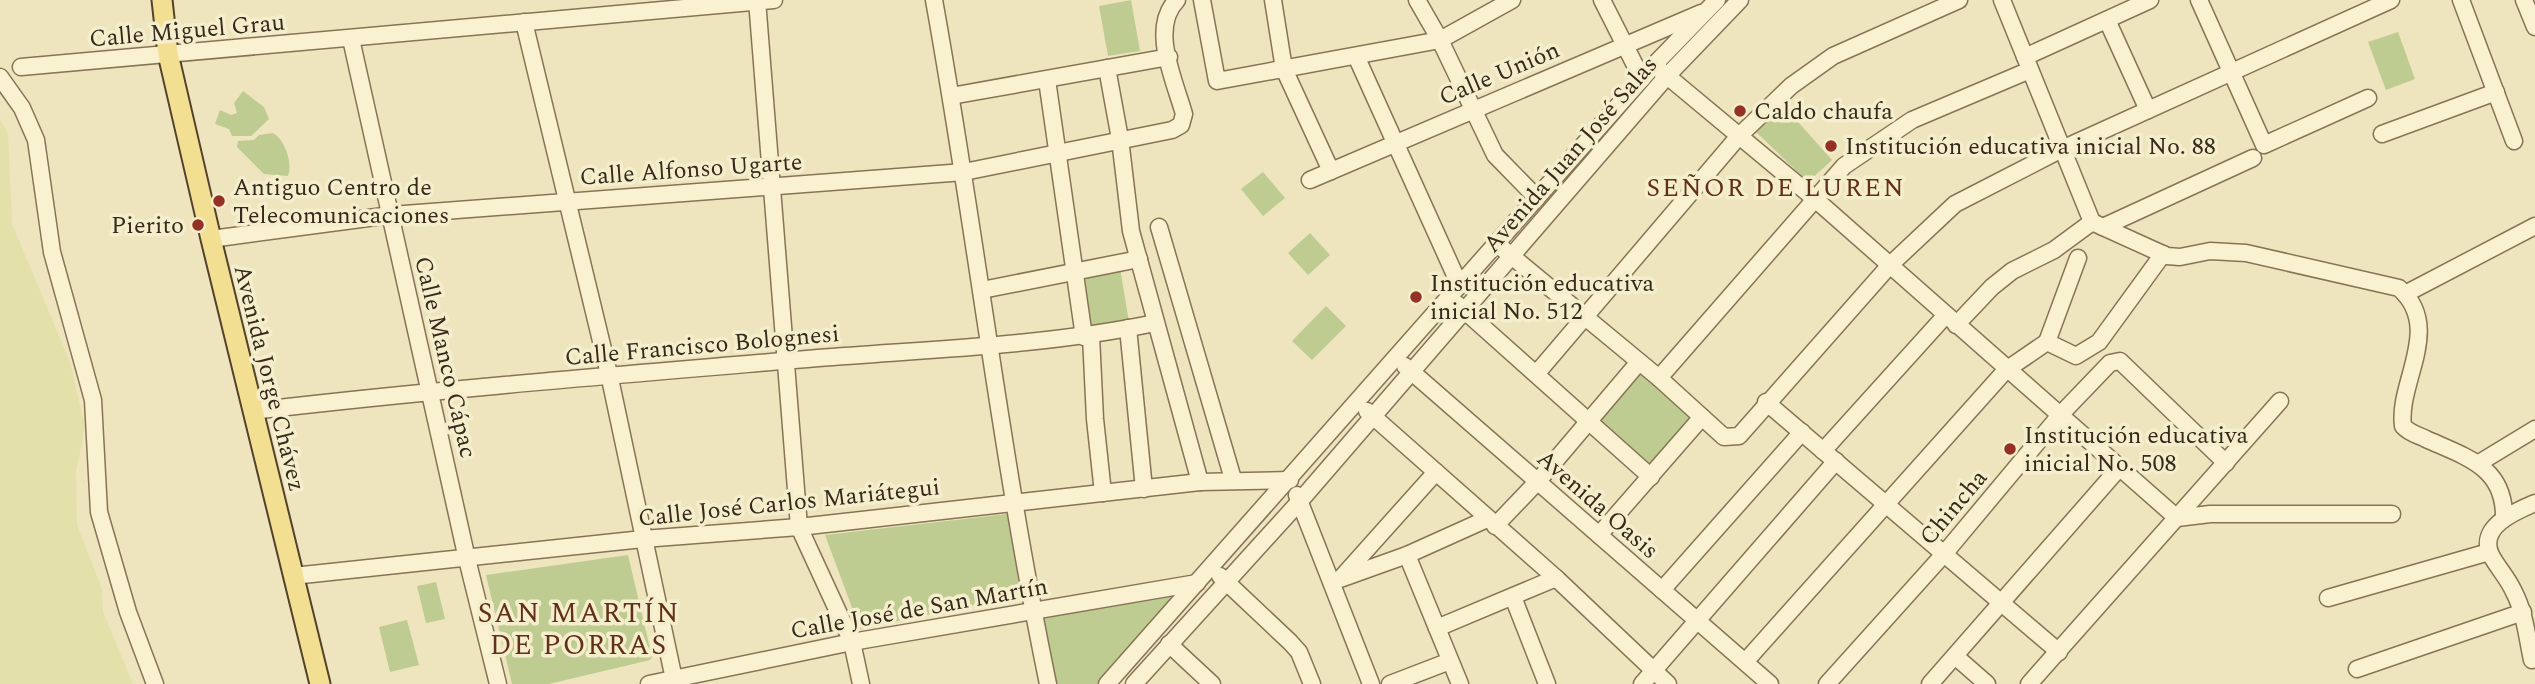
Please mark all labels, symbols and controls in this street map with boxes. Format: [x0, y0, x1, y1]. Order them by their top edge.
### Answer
street label: Calle Miguel Grau [88, 5, 286, 57]
street label: Calle Unión [1433, 32, 1565, 115]
street label: Avenida Juan José Salas [1475, 48, 1667, 261]
place label: Caldo chaufa [1754, 94, 1893, 130]
marker: Caldo chaufa [1732, 103, 1748, 119]
place label: Institución educativa inicial No. 88 [1845, 129, 2216, 165]
marker: Institución educativa inicial No. 88 [1823, 138, 1839, 154]
street label: Calle Alfonso Ugarte [579, 144, 804, 196]
district label: SEÑOR DE LUREN [1646, 168, 1906, 208]
place label: Antiguo Centro de Telecomunicaciones [233, 170, 449, 234]
marker: Antiguo Centro de Telecomunicaciones [211, 193, 227, 209]
place label: Pierito [111, 208, 184, 244]
marker: Pierito [190, 217, 206, 233]
street label: Calle Manco Cápac [404, 253, 486, 462]
street label: Avenida Jorge Chávez [223, 261, 315, 495]
place label: Institución educativa inicial No. 512 [1430, 266, 1655, 330]
marker: Institución educativa inicial No. 512 [1408, 289, 1424, 305]
street label: Calle Francisco Bolognesi [563, 316, 841, 376]
place label: Institución educativa inicial No. 508 [2024, 418, 2249, 482]
street label: Avenida Oasis [1528, 441, 1667, 568]
marker: Institución educativa inicial No. 508 [2002, 441, 2018, 457]
street label: Chincha [1911, 461, 1997, 554]
street label: Calle José Carlos Mariátegui [636, 469, 942, 537]
street label: Calle José de San Martín [788, 569, 1051, 649]
district label: SAN MARTÍN DE PORRAS [477, 592, 681, 667]

